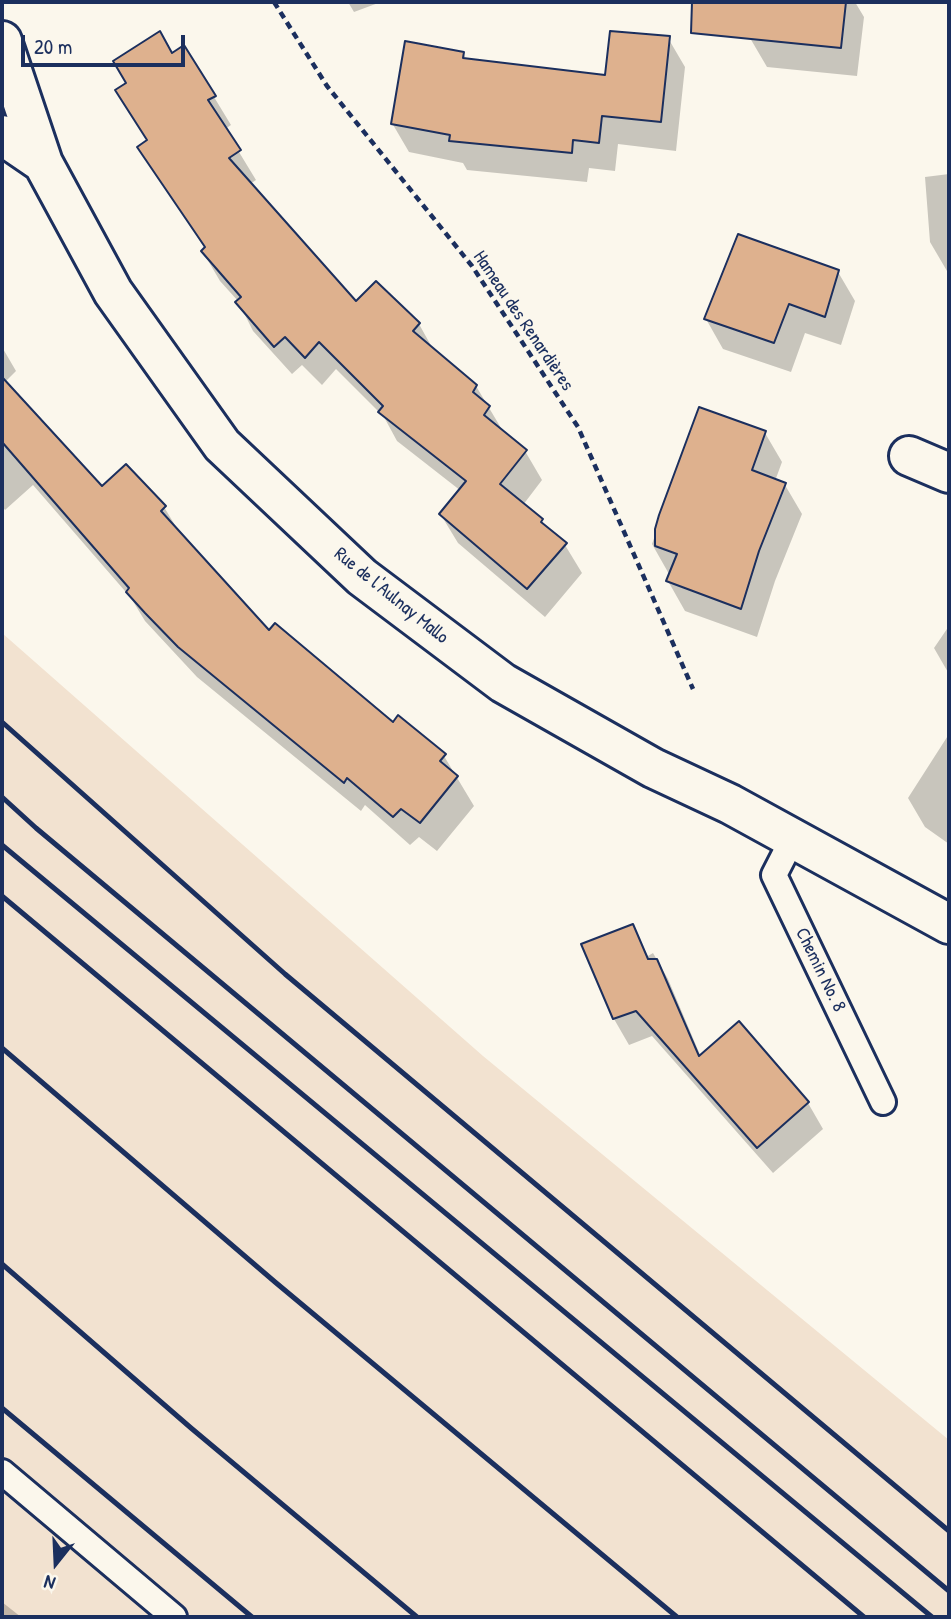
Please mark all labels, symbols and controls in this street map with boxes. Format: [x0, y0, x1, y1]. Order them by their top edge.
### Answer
scale bar [24, 21, 189, 65]
text: 20 m [34, 32, 72, 61]
street label: Hameau des Renardières [468, 247, 578, 395]
street label: Rue de l'Aulnay Mallo [329, 543, 453, 649]
street label: Chemin No. 8 [790, 924, 850, 1016]
north arrow [21, 1528, 91, 1598]
text: N [41, 1569, 58, 1597]

